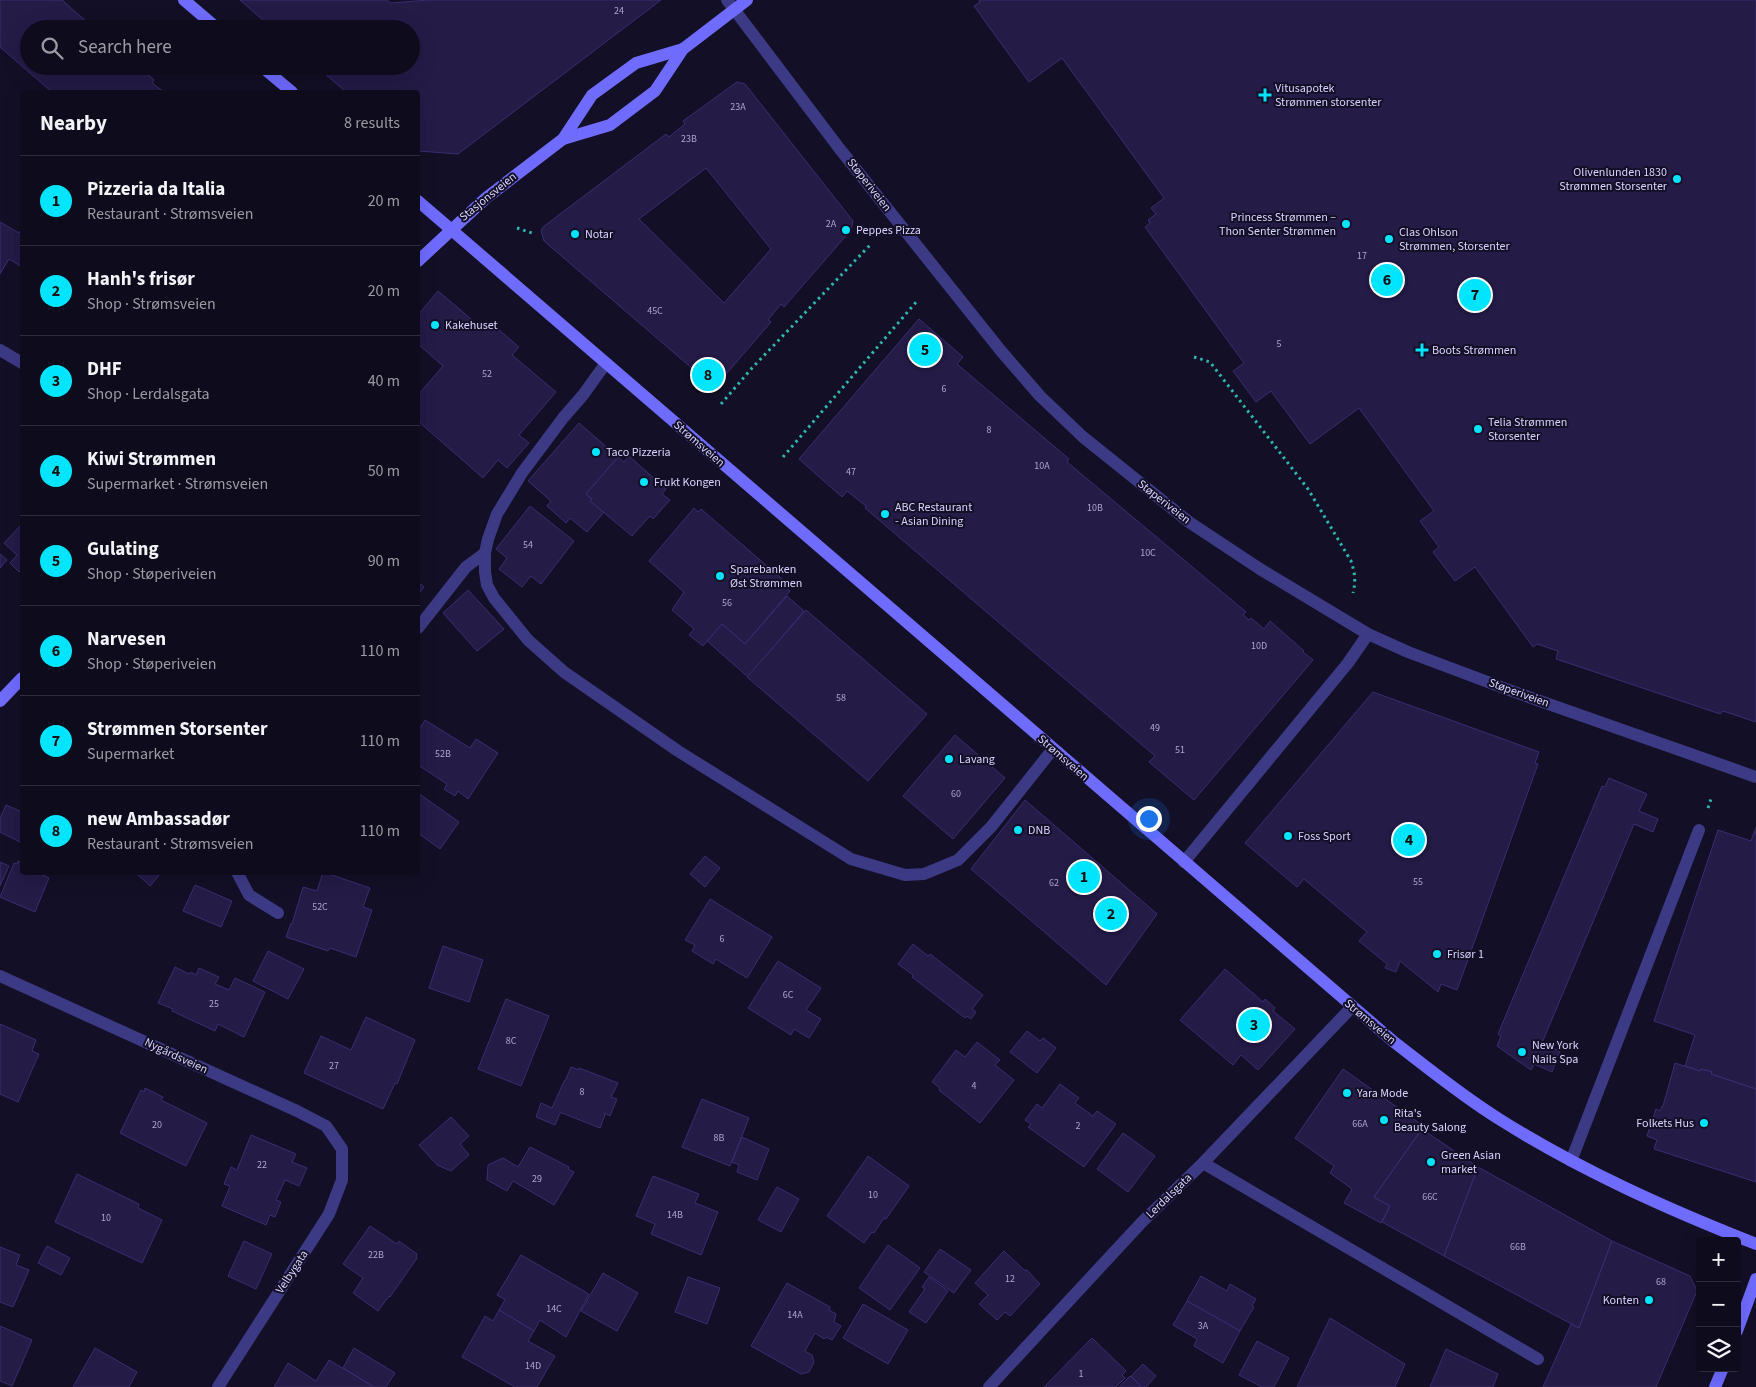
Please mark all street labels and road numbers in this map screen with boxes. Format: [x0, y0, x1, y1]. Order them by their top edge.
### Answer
street label: Støperiveien [843, 155, 895, 215]
street label: Stasjonsveien [456, 169, 520, 225]
street label: Strømsveien [670, 417, 728, 471]
street label: Støperiveien [1134, 476, 1194, 528]
street label: Støperiveien [1486, 674, 1552, 712]
street label: Strømsveien [1034, 731, 1092, 785]
street label: Strømsveien [1341, 995, 1399, 1049]
street label: Nygårdsveien [142, 1034, 210, 1078]
street label: Lerdalsgata [1142, 1170, 1196, 1222]
street label: Velbygata [272, 1247, 312, 1297]

